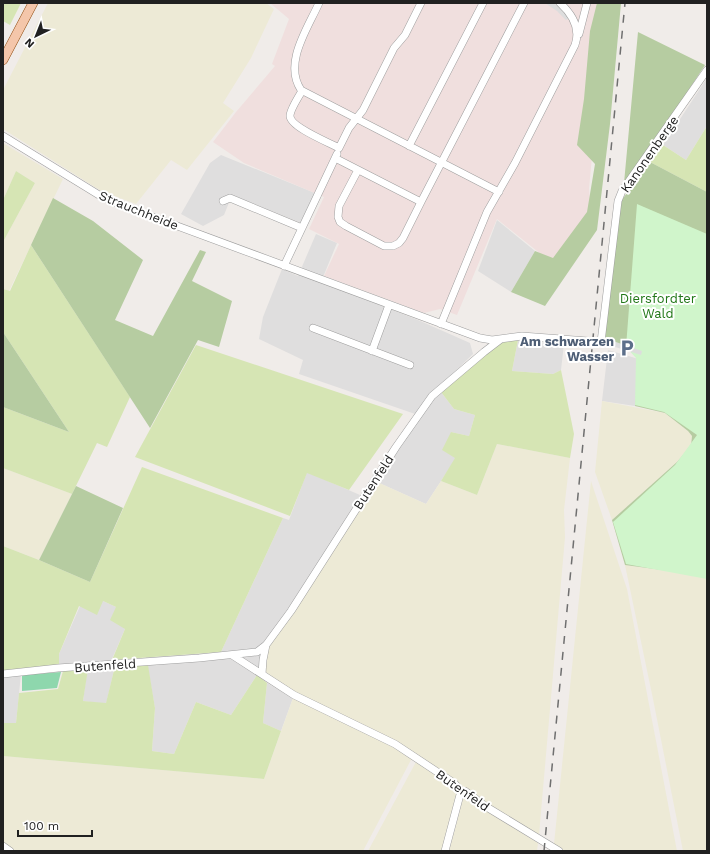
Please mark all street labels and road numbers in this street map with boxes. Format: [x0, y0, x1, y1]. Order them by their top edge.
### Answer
street label: Kanonenberge [617, 113, 681, 196]
street label: Strauchheide [97, 188, 181, 233]
street label: Butenfeld [350, 452, 397, 512]
street label: Butenfeld [74, 656, 136, 675]
street label: Butenfeld [433, 766, 492, 814]

